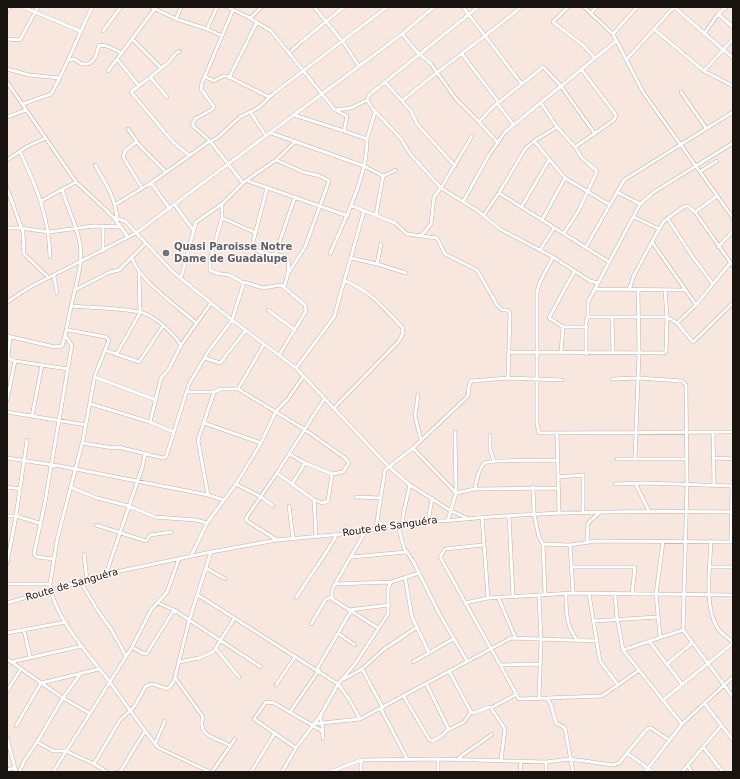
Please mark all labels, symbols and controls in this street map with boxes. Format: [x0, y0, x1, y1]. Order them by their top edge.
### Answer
place label: Quasi Paroisse Notre Dame de Guadalupe [174, 241, 292, 264]
marker: Quasi Paroisse Notre Dame de Guadalupe [161, 248, 171, 258]
street label: Route de Sanguéra [342, 514, 438, 540]
street label: Route de Sanguéra [24, 566, 120, 604]

